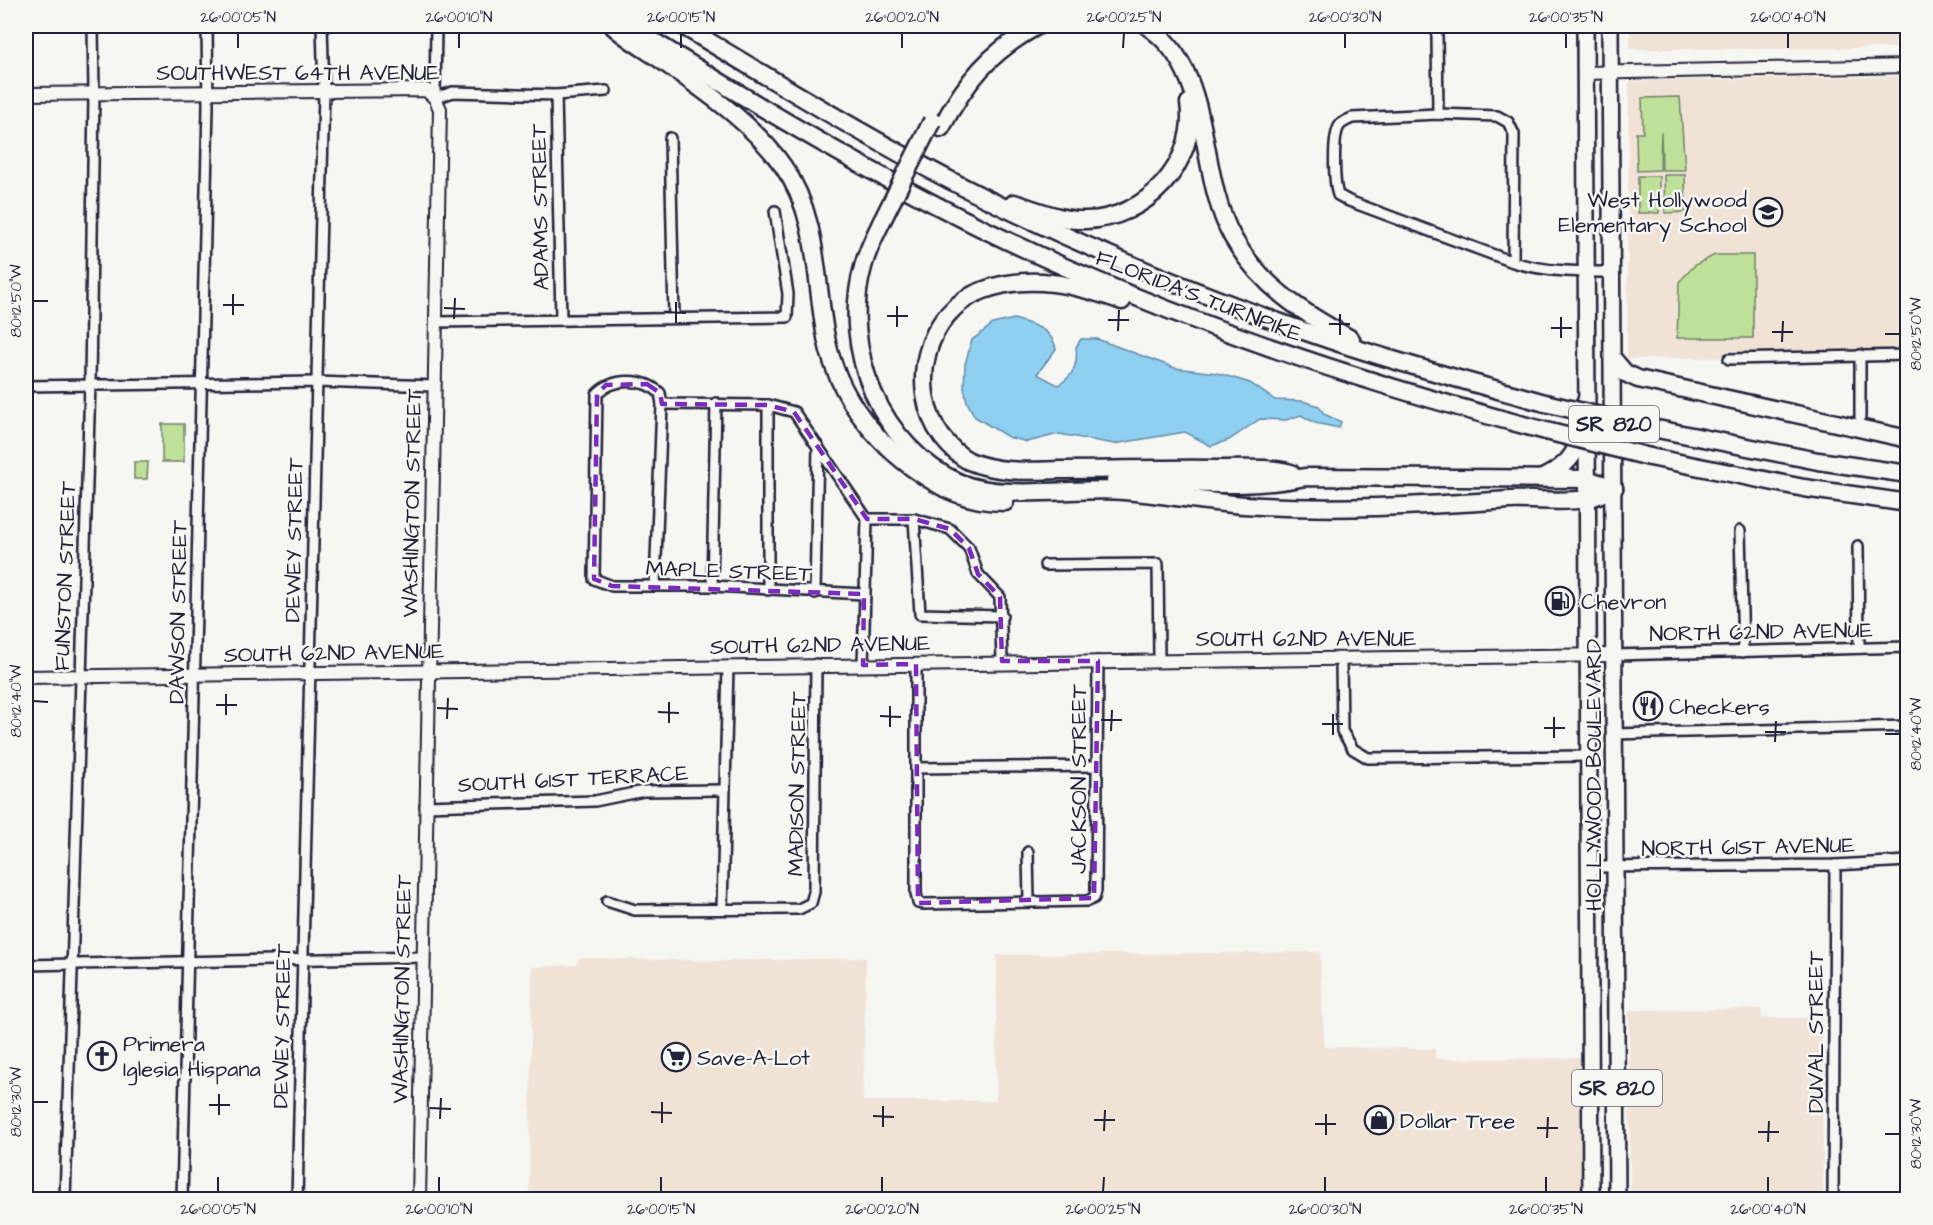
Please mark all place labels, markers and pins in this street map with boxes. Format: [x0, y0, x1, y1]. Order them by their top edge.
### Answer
place label: West Hollywood Elementary School [1558, 185, 1747, 242]
school or university icon: West Hollywood Elementary School [1752, 196, 1784, 228]
fuel station icon: Chevron [1544, 585, 1576, 617]
place label: Chevron [1581, 587, 1666, 618]
restaurant icon: Checkers [1632, 690, 1664, 722]
place label: Checkers [1669, 692, 1770, 723]
place label: Primera Iglesia Hispana [123, 1029, 261, 1086]
church icon: Primera Iglesia Hispana [86, 1040, 118, 1072]
supermarket icon: Save-A-Lot [660, 1041, 692, 1073]
place label: Save-A-Lot [697, 1043, 810, 1074]
shop icon: Dollar Tree [1363, 1104, 1395, 1136]
place label: Dollar Tree [1400, 1106, 1515, 1137]

